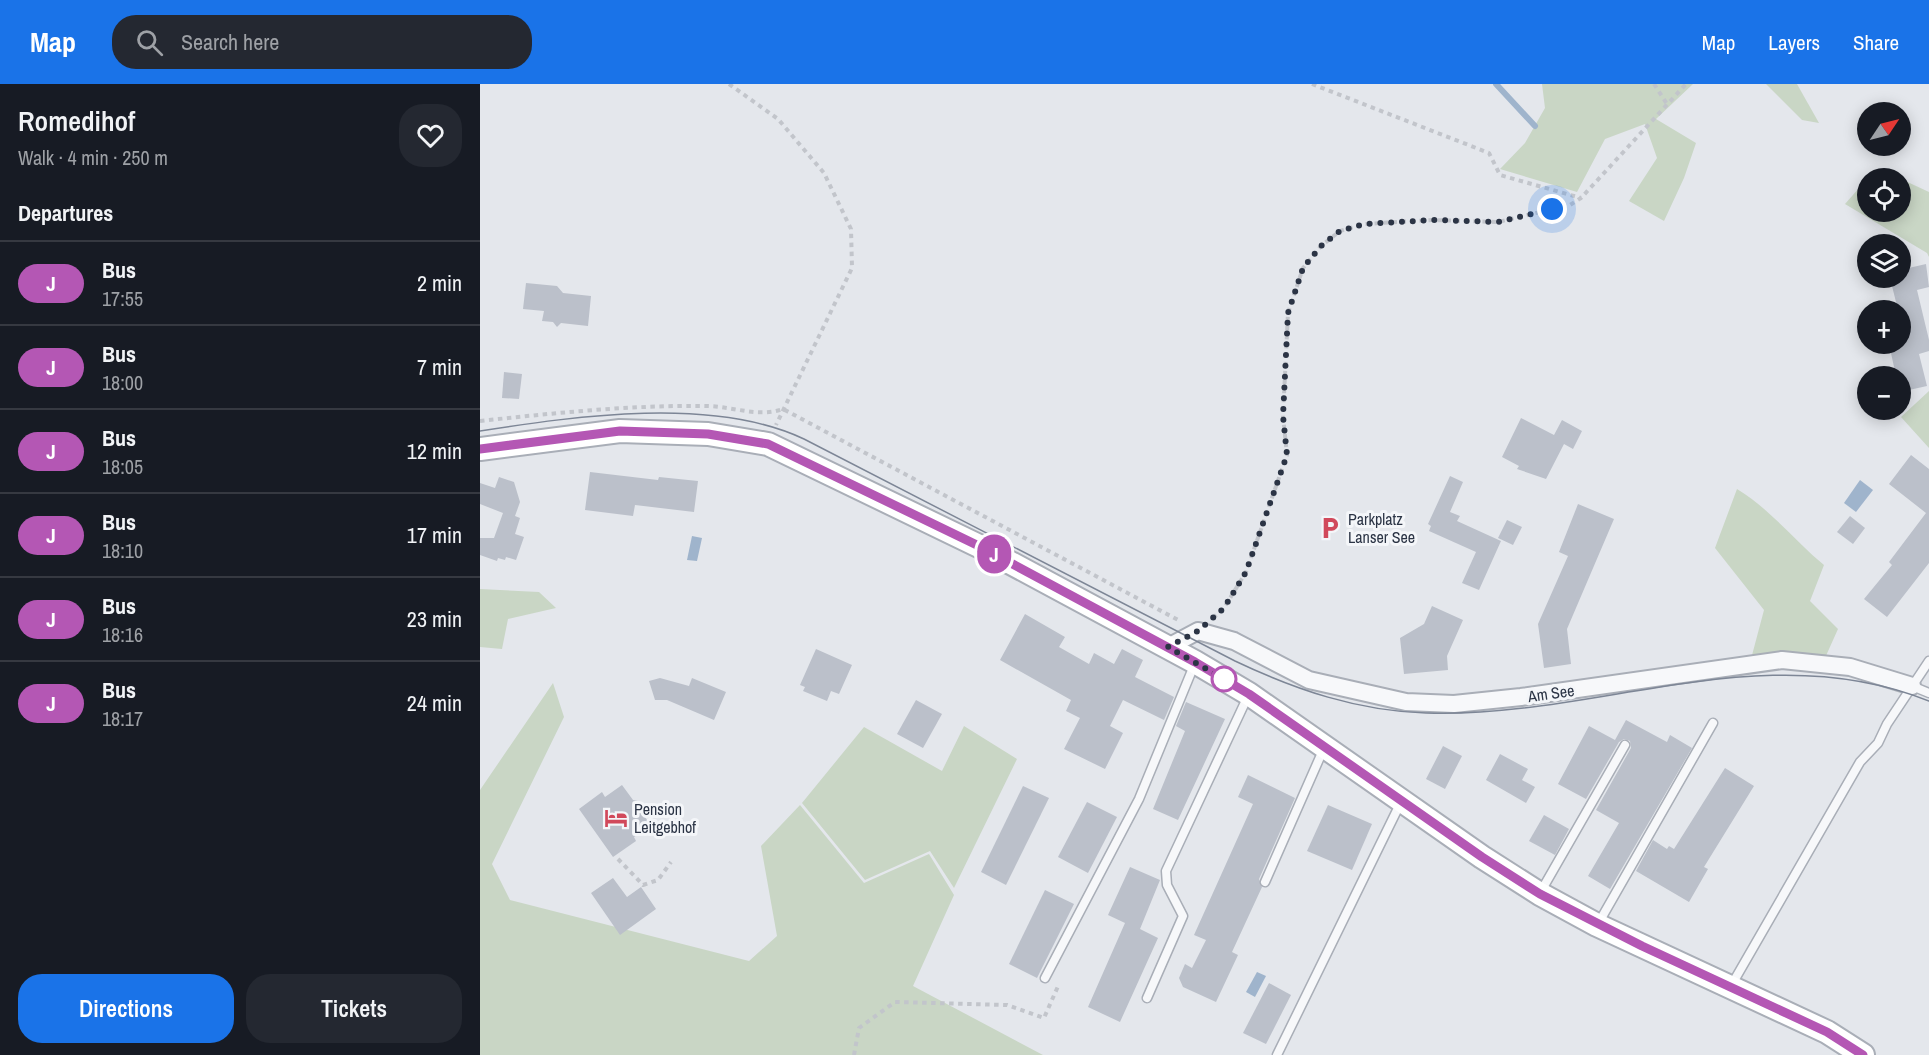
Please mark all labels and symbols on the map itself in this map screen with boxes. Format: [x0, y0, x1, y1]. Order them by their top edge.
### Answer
north arrow [1857, 102, 1911, 156]
your location [1537, 194, 1567, 224]
place label: Parkplatz Lanser See [1348, 508, 1415, 548]
parking icon: Parkplatz Lanser See [1317, 515, 1343, 541]
line badge: J [974, 534, 1014, 574]
unlabelled marker [1211, 666, 1237, 692]
street label: Am See [1525, 679, 1576, 707]
place label: Pension Leitgebhof [634, 798, 696, 838]
hotel icon: Pension Leitgebhof [603, 805, 629, 831]

